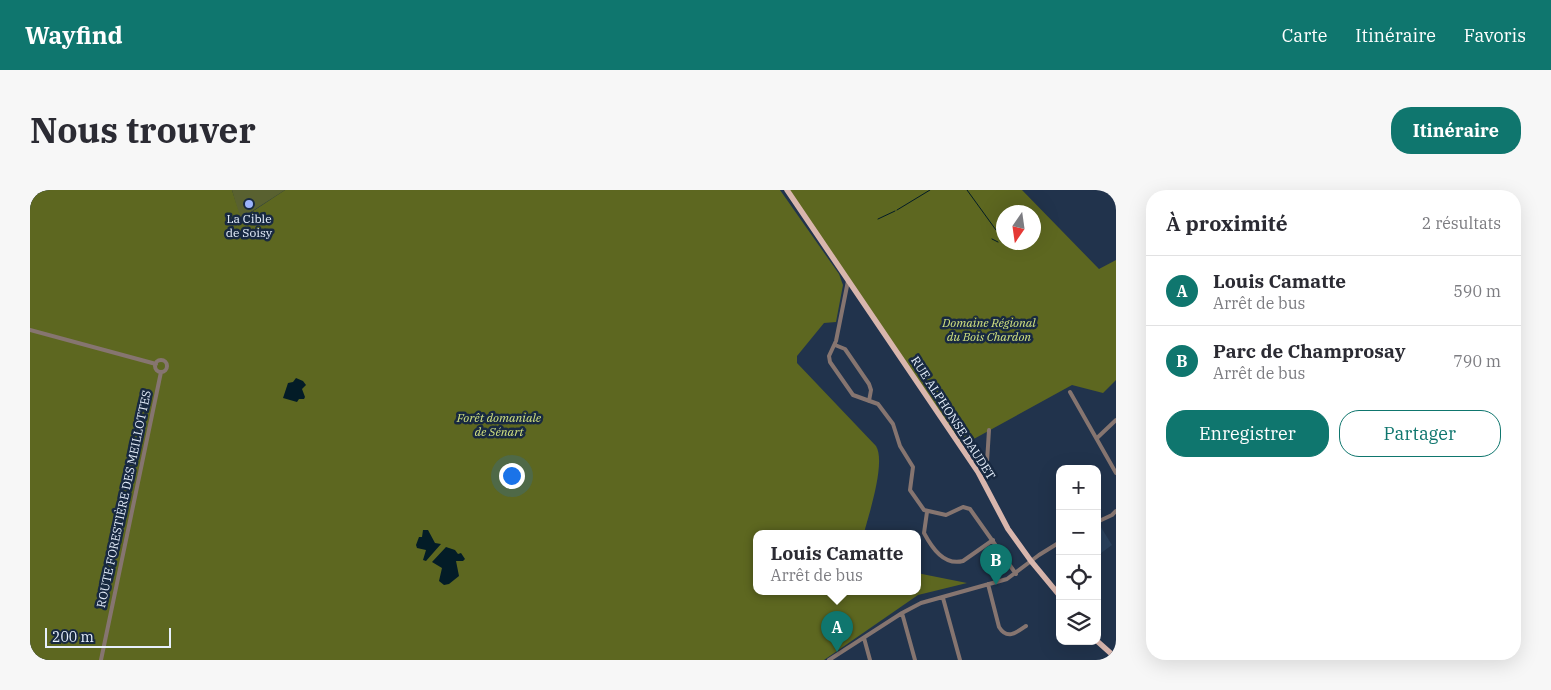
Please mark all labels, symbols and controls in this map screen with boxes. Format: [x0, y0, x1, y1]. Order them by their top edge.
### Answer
text: Wayfind [25, 19, 123, 51]
text: Carte [1282, 24, 1327, 47]
text: Itinéraire [1355, 24, 1436, 47]
text: Favoris [1464, 24, 1526, 47]
text: Nous trouver [30, 107, 256, 153]
button: Itinéraire [1391, 107, 1521, 154]
marker: La Cible de Soisy [243, 198, 255, 210]
north arrow [996, 205, 1041, 250]
text: À proximité [1166, 209, 1288, 237]
place label: La Cible de Soisy [226, 211, 273, 240]
text: 2 résultats [1422, 213, 1501, 233]
text: Louis Camatte [1213, 269, 1346, 293]
text: A [1176, 281, 1188, 301]
text: 590 m [1453, 281, 1501, 301]
text: Arrêt de bus [1213, 293, 1305, 313]
park label: Domaine Régional du Bois Chardon [941, 315, 1036, 344]
text: Parc de Champrosay [1213, 339, 1406, 363]
text: B [1176, 351, 1188, 371]
text: 790 m [1453, 351, 1501, 371]
street label: RUE ALPHONSE DAUDET [908, 353, 999, 482]
text: Arrêt de bus [1213, 363, 1305, 383]
street label: ROUTE FORESTIÈRE DES MEILLOTTES [93, 389, 154, 609]
park label: Forêt domaniale de Sénart [456, 410, 542, 439]
button: Enregistrer [1166, 410, 1329, 457]
button: Partager [1339, 410, 1501, 457]
your location [499, 463, 525, 489]
map controls [1056, 465, 1101, 645]
button: + [1056, 465, 1101, 510]
button: − [1056, 510, 1101, 555]
popup [753, 530, 921, 595]
text: Louis Camatte [770, 541, 904, 565]
pin: B [980, 544, 1012, 585]
button: locate [1056, 555, 1101, 600]
text: Arrêt de bus [770, 565, 863, 585]
button: layers [1056, 600, 1101, 645]
pin: A [821, 611, 853, 652]
scale bar [45, 625, 171, 648]
text: 200 m [52, 628, 94, 646]

